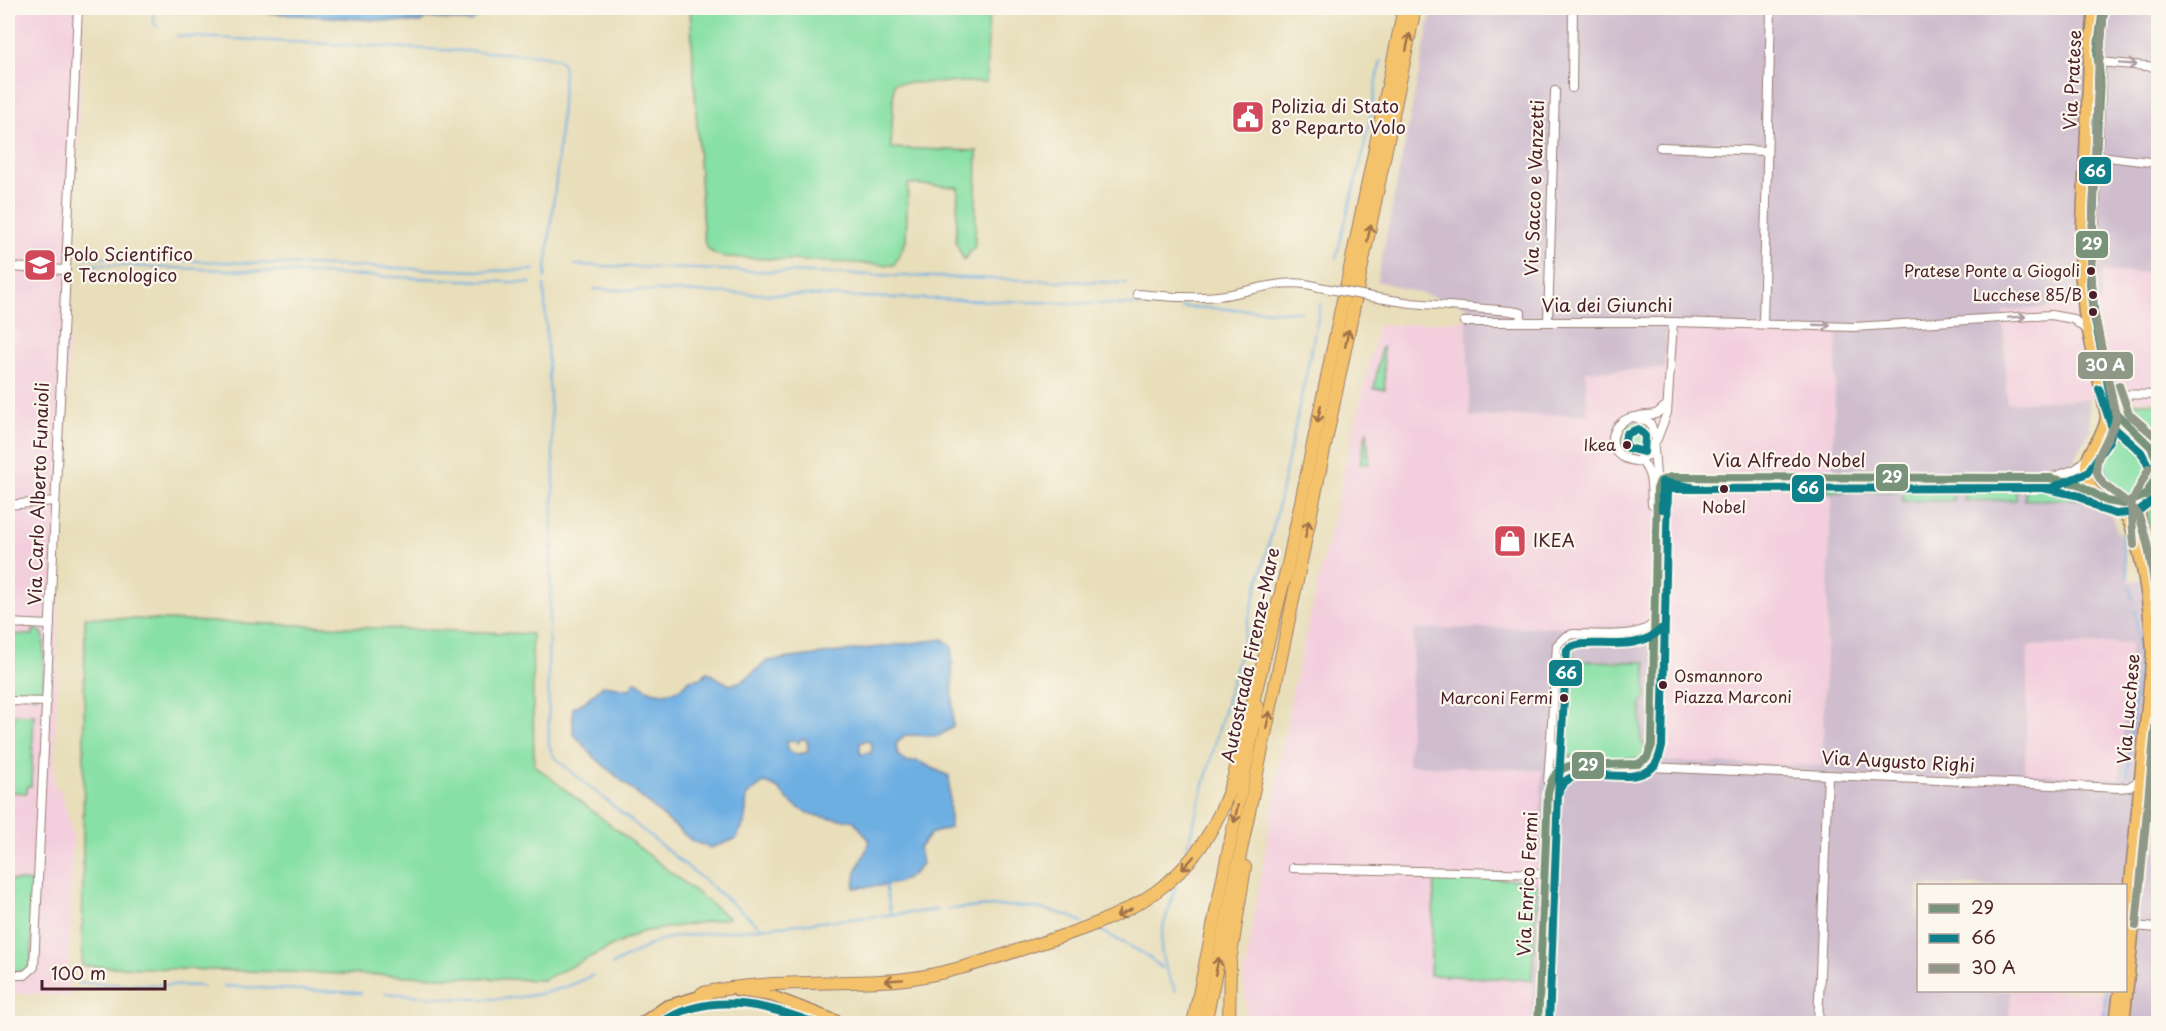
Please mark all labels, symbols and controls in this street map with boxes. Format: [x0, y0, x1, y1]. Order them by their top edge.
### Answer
street label: Via Pratese [2055, 29, 2088, 131]
one-way arrow [1403, 33, 1414, 52]
one-way arrow [2118, 58, 2138, 69]
place label: Polizia di Stato 8° Reparto Volo [1271, 92, 1406, 140]
public building icon: Polizia di Stato 8° Reparto Volo [1230, 99, 1266, 135]
street label: Via Sacco e Vanzetti [1517, 99, 1550, 277]
line badge: 66 [2078, 156, 2112, 185]
text: 66 [2084, 158, 2106, 182]
one-way arrow [1364, 224, 1375, 243]
line badge: 29 [2075, 230, 2109, 259]
text: 29 [2082, 231, 2102, 255]
place label: Polo Scientifico e Tecnologico [63, 240, 193, 288]
school or university icon: Polo Scientifico e Tecnologico [22, 247, 58, 283]
place label: Pratese Ponte a Giogoli [1904, 258, 2080, 282]
marker: Pratese Ponte a Giogoli [2085, 265, 2097, 277]
place label: Lucchese 85/B [1973, 282, 2082, 306]
marker: Lucchese 85/B [2087, 289, 2099, 301]
street label: Via dei Giunchi [1542, 291, 1672, 318]
unlabelled marker [2087, 306, 2099, 318]
one-way arrow [2006, 312, 2026, 323]
one-way arrow [1811, 319, 1831, 331]
one-way arrow [1342, 329, 1353, 349]
line badge: 30 A [2077, 351, 2134, 380]
text: 30 A [2085, 352, 2125, 376]
street label: Via Carlo Alberto Funaioli [20, 382, 55, 606]
one-way arrow [1313, 403, 1324, 423]
place label: Ikea [1583, 432, 1616, 456]
marker: Ikea [1621, 439, 1633, 451]
street label: Via Alfredo Nobel [1712, 446, 1866, 473]
line badge: 29 [1875, 463, 1909, 492]
text: 29 [1882, 464, 1902, 488]
line badge: 66 [1791, 474, 1825, 503]
text: 66 [1797, 475, 1819, 499]
marker: Nobel [1718, 483, 1730, 495]
place label: Nobel [1702, 494, 1746, 518]
one-way arrow [1302, 520, 1314, 539]
shop icon: IKEA [1492, 523, 1528, 559]
place label: IKEA [1533, 526, 1575, 553]
street label: Autostrada Firenze-Mare [1214, 545, 1286, 765]
street label: Via Lucchese [2109, 653, 2146, 765]
line badge: 66 [1548, 659, 1583, 687]
text: 66 [1555, 660, 1577, 684]
place label: Osmannoro Piazza Marconi [1674, 663, 1792, 708]
marker: Osmannoro Piazza Marconi [1657, 679, 1669, 691]
place label: Marconi Fermi [1440, 685, 1553, 709]
marker: Marconi Fermi [1558, 692, 1570, 704]
one-way arrow [1263, 711, 1274, 731]
street label: Via Augusto Righi [1821, 743, 1976, 778]
line badge: 29 [1571, 751, 1605, 780]
text: 29 [1578, 752, 1598, 776]
one-way arrow [1230, 804, 1241, 823]
street label: Via Enrico Fermi [1509, 811, 1544, 957]
one-way arrow [1181, 855, 1195, 870]
legend [1917, 884, 2127, 992]
text: 29 [1971, 893, 1994, 920]
one-way arrow [1115, 907, 1133, 919]
text: 66 [1971, 923, 1996, 950]
scale bar [42, 953, 165, 991]
text: 30 A [1971, 953, 2016, 980]
one-way arrow [1212, 957, 1223, 976]
text: 100 m [51, 959, 106, 986]
one-way arrow [885, 974, 905, 985]

